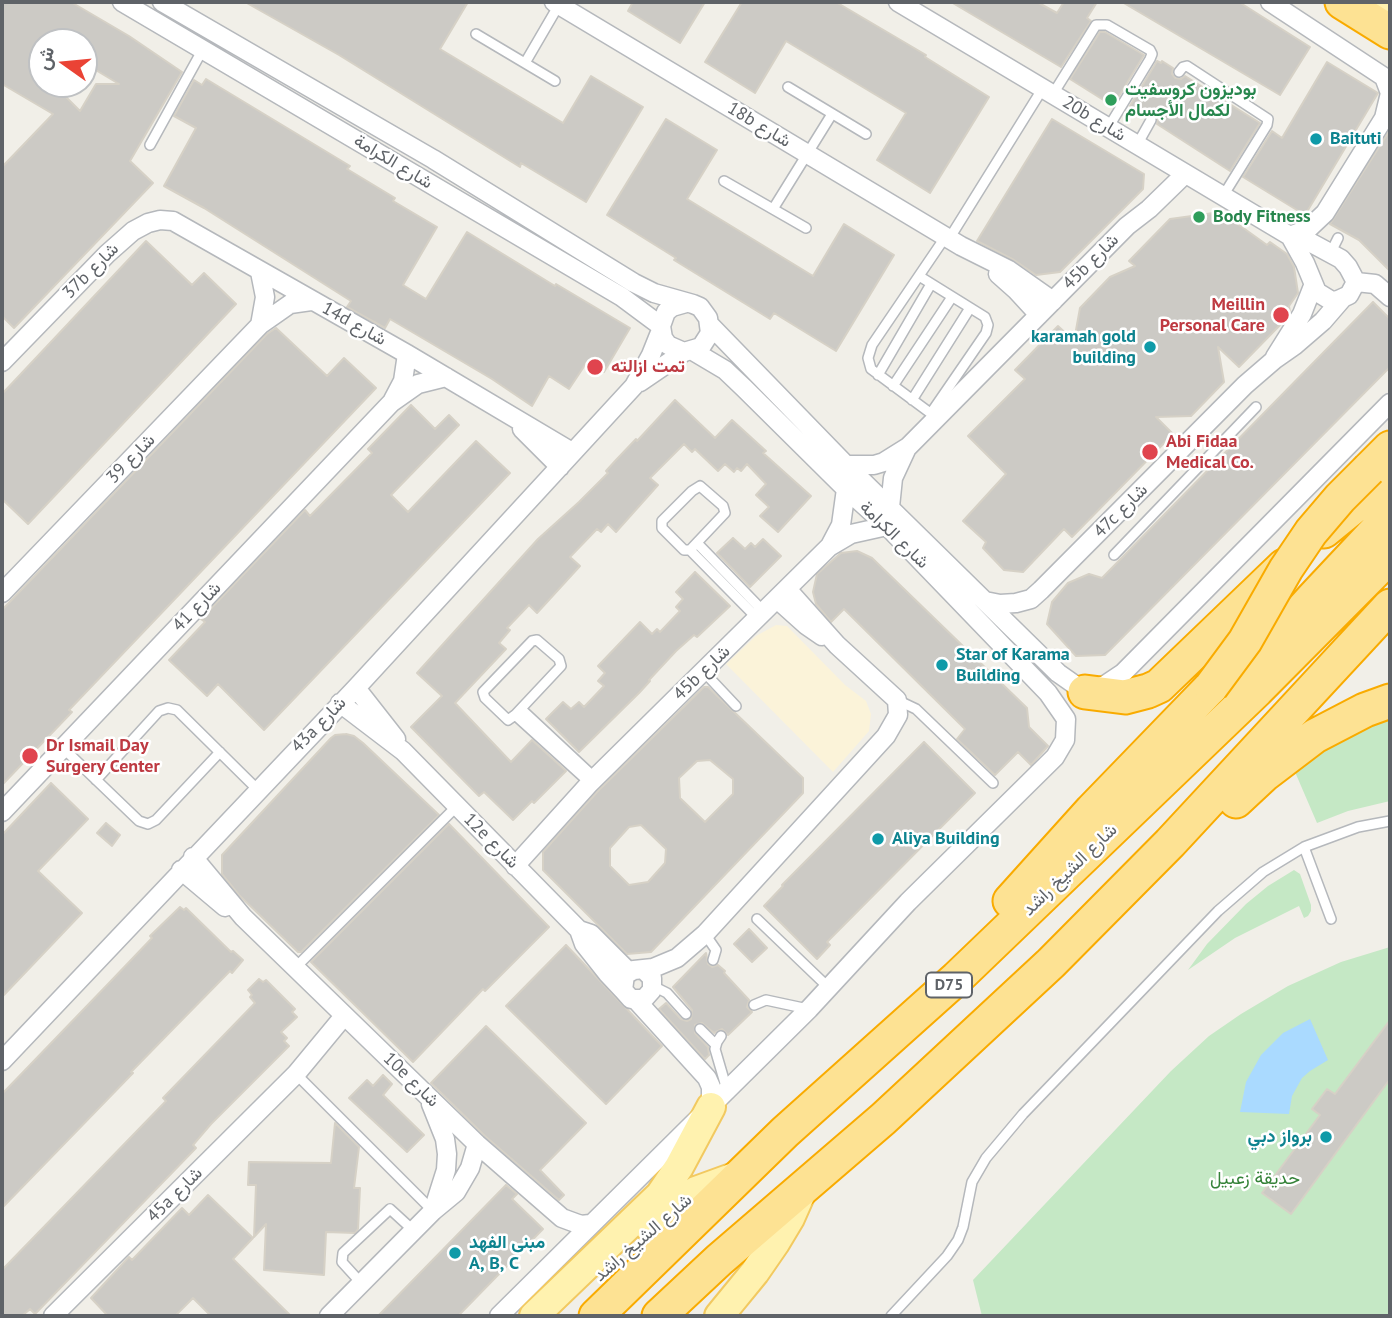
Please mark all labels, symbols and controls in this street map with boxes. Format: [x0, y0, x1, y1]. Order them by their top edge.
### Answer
north arrow [28, 28, 98, 98]
text: ش [30, 44, 59, 72]
place label: بوديزون كروسفيت لكمال الأجسام [1125, 79, 1256, 122]
street label: 20b شارع [1058, 92, 1130, 146]
marker: بوديزون كروسفيت لكمال الأجسام [1103, 92, 1119, 108]
street label: 18b شارع [723, 98, 795, 152]
place label: Baituti [1330, 128, 1381, 150]
street label: شارع الكرامة [350, 130, 436, 194]
marker: Baituti [1308, 131, 1324, 147]
place label: Body Fitness [1213, 206, 1311, 228]
marker: Body Fitness [1191, 209, 1207, 225]
street label: 45b شارع [1058, 229, 1124, 295]
street label: 37b شارع [58, 238, 124, 304]
place label: Meillin Personal Care [1160, 294, 1265, 336]
street label: 14d شارع [318, 298, 390, 350]
marker: Meillin Personal Care [1271, 305, 1291, 325]
place label: karamah gold building [1031, 326, 1136, 368]
marker: karamah gold building [1142, 339, 1158, 355]
place label: تمت ازالته [611, 356, 685, 378]
marker: تمت ازالته [585, 357, 605, 377]
street label: شارع 39 [102, 430, 160, 488]
place label: Abi Fidaa Medical Co. [1166, 431, 1254, 474]
marker: Abi Fidaa Medical Co. [1140, 442, 1160, 462]
street label: 47c شارع [1090, 480, 1152, 542]
street label: شارع الكرامة [855, 497, 933, 573]
street label: شارع 41 [168, 578, 226, 636]
street label: 45b شارع [669, 641, 735, 705]
place label: Star of Karama Building [956, 644, 1070, 686]
marker: Star of Karama Building [934, 657, 950, 673]
street label: 43a شارع [287, 692, 351, 758]
place label: Dr Ismail Day Surgery Center [46, 735, 160, 778]
marker: Dr Ismail Day Surgery Center [20, 746, 40, 766]
street label: 12e شارع [459, 809, 523, 873]
street label: شارع الشيخ راشد [1018, 819, 1122, 921]
place label: Aliya Building [892, 828, 1000, 850]
marker: Aliya Building [870, 831, 886, 847]
road number: D75 [926, 973, 972, 998]
street label: 10e شارع [378, 1048, 444, 1112]
place label: برواز دبي [1248, 1126, 1312, 1148]
marker: برواز دبي [1318, 1129, 1334, 1145]
street label: 45a شارع [143, 1163, 207, 1227]
park label: حديقة زعبيل [1210, 1168, 1300, 1190]
street label: شارع الشيخ راشد [589, 1189, 697, 1287]
place label: مبنى الفهد A, B, C [469, 1232, 545, 1274]
marker: مبنى الفهد A, B, C [447, 1245, 463, 1261]

